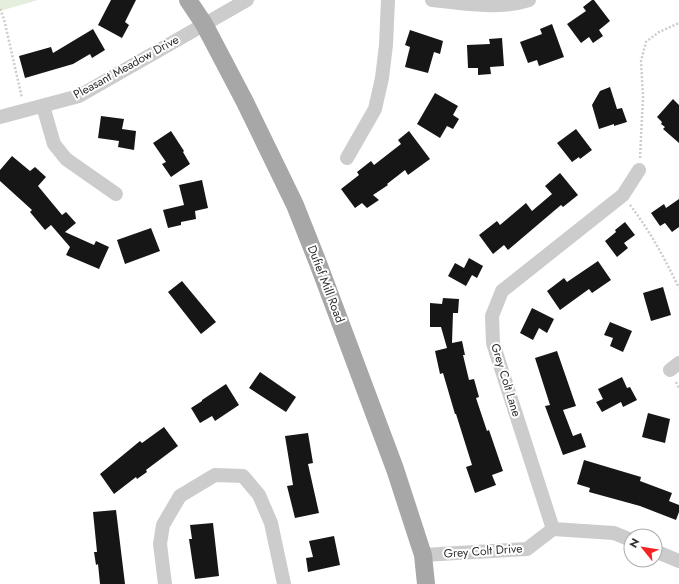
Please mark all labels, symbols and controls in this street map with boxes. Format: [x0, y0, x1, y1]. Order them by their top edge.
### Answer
street label: Pleasant Meadow Drive [70, 31, 182, 103]
street label: Dufief Mill Road [303, 242, 349, 326]
street label: Grey Colt Lane [486, 341, 526, 419]
north arrow [623, 528, 663, 568]
text: N [625, 535, 643, 551]
street label: Grey Colt Drive [443, 539, 523, 563]

